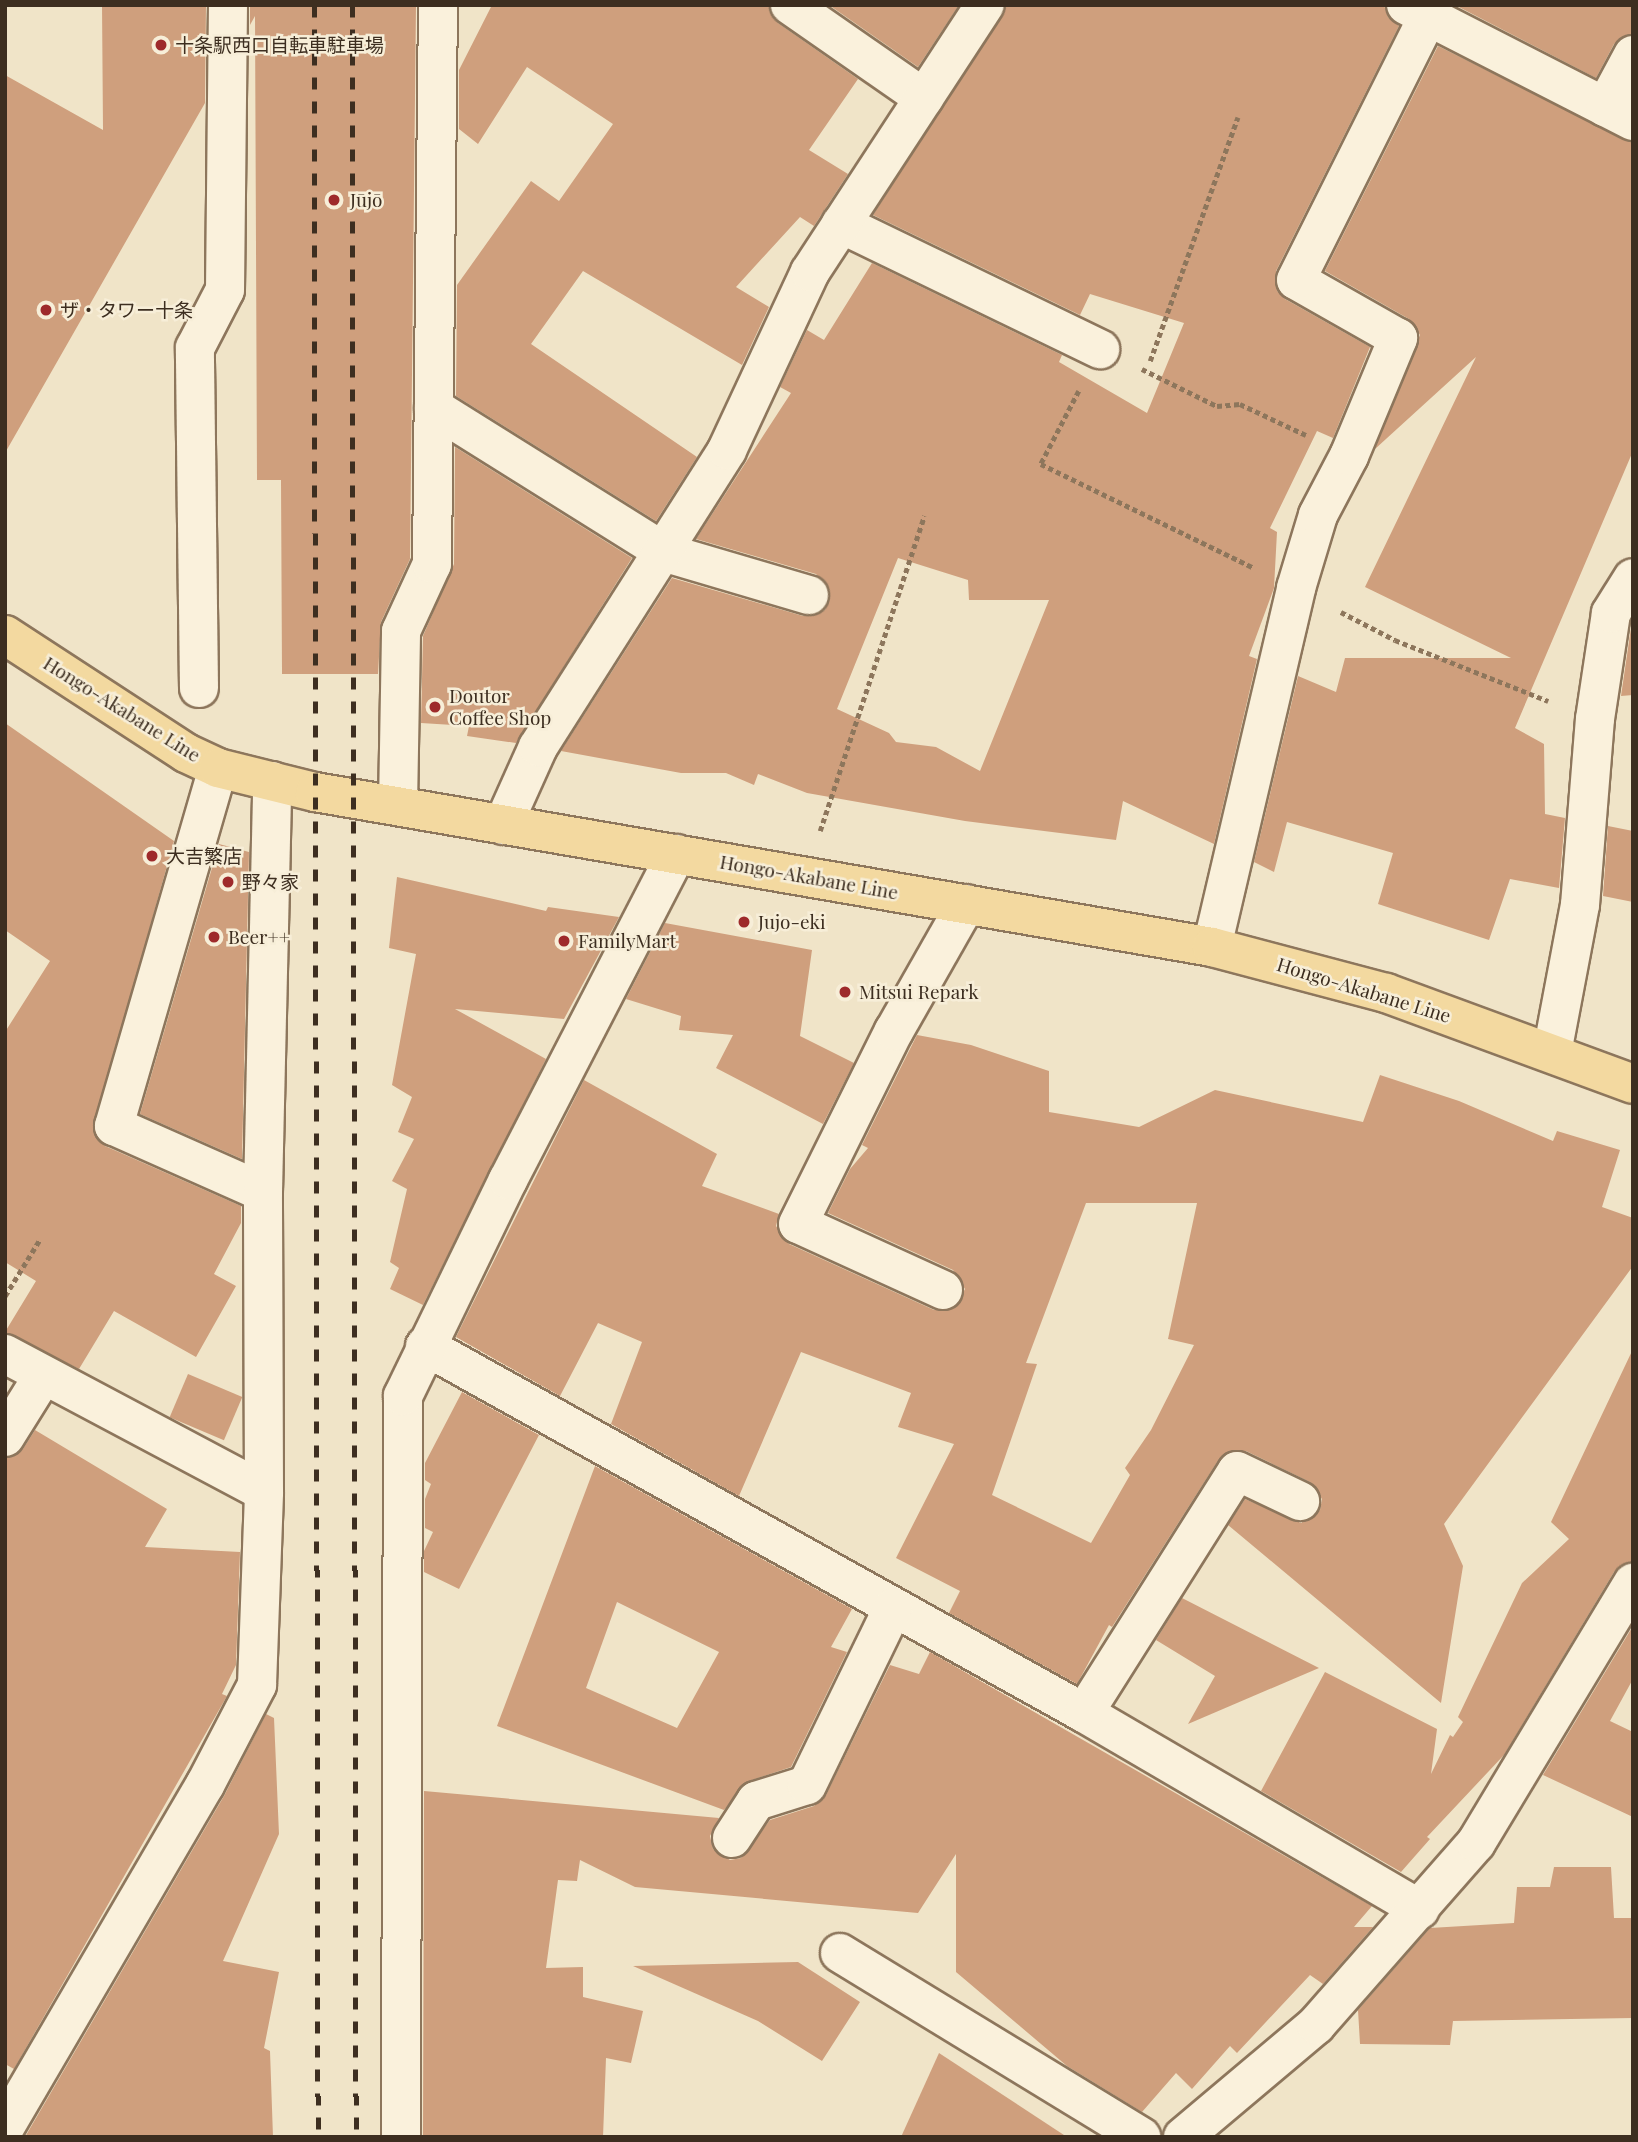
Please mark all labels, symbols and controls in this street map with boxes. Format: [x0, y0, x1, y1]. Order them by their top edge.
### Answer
place label: 十条駅西口自転車駐車場 [175, 34, 384, 56]
marker: 十条駅西口自転車駐車場 [153, 37, 169, 53]
place label: Jūjō [350, 189, 382, 211]
marker: Jūjō [324, 190, 344, 210]
place label: ザ・タワー十条 [60, 299, 193, 321]
marker: ザ・タワー十条 [38, 302, 54, 318]
street label: Hongo-Akabane Line [39, 651, 205, 767]
place label: Doutor Coffee Shop [449, 685, 551, 729]
marker: Doutor Coffee Shop [427, 699, 443, 715]
place label: 大吉繁店 [166, 845, 242, 867]
marker: 大吉繁店 [144, 848, 160, 864]
street label: Hongo-Akabane Line [718, 850, 900, 904]
place label: 野々家 [242, 871, 299, 893]
marker: 野々家 [220, 874, 236, 890]
place label: Jujo-eki [758, 911, 826, 933]
marker: Jujo-eki [736, 914, 752, 930]
place label: Beer++ [228, 926, 290, 948]
marker: Beer++ [206, 929, 222, 945]
place label: FamilyMart [578, 930, 676, 952]
marker: FamilyMart [556, 933, 572, 949]
street label: Hongo-Akabane Line [1274, 953, 1454, 1027]
place label: Mitsui Repark [859, 981, 979, 1003]
marker: Mitsui Repark [837, 984, 853, 1000]

